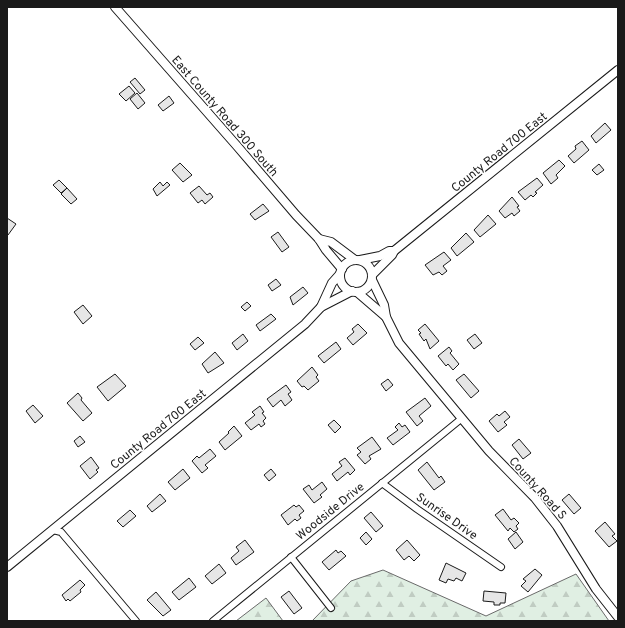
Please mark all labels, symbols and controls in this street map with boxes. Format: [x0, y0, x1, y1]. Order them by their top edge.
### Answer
street label: East County Road 300 South [167, 53, 281, 180]
street label: County Road 700 East [448, 109, 551, 196]
street label: County Road 700 East [107, 386, 210, 473]
street label: County Road S [505, 454, 570, 523]
street label: Woodside Drive [293, 479, 368, 544]
street label: Sunrise Drive [412, 490, 480, 544]

